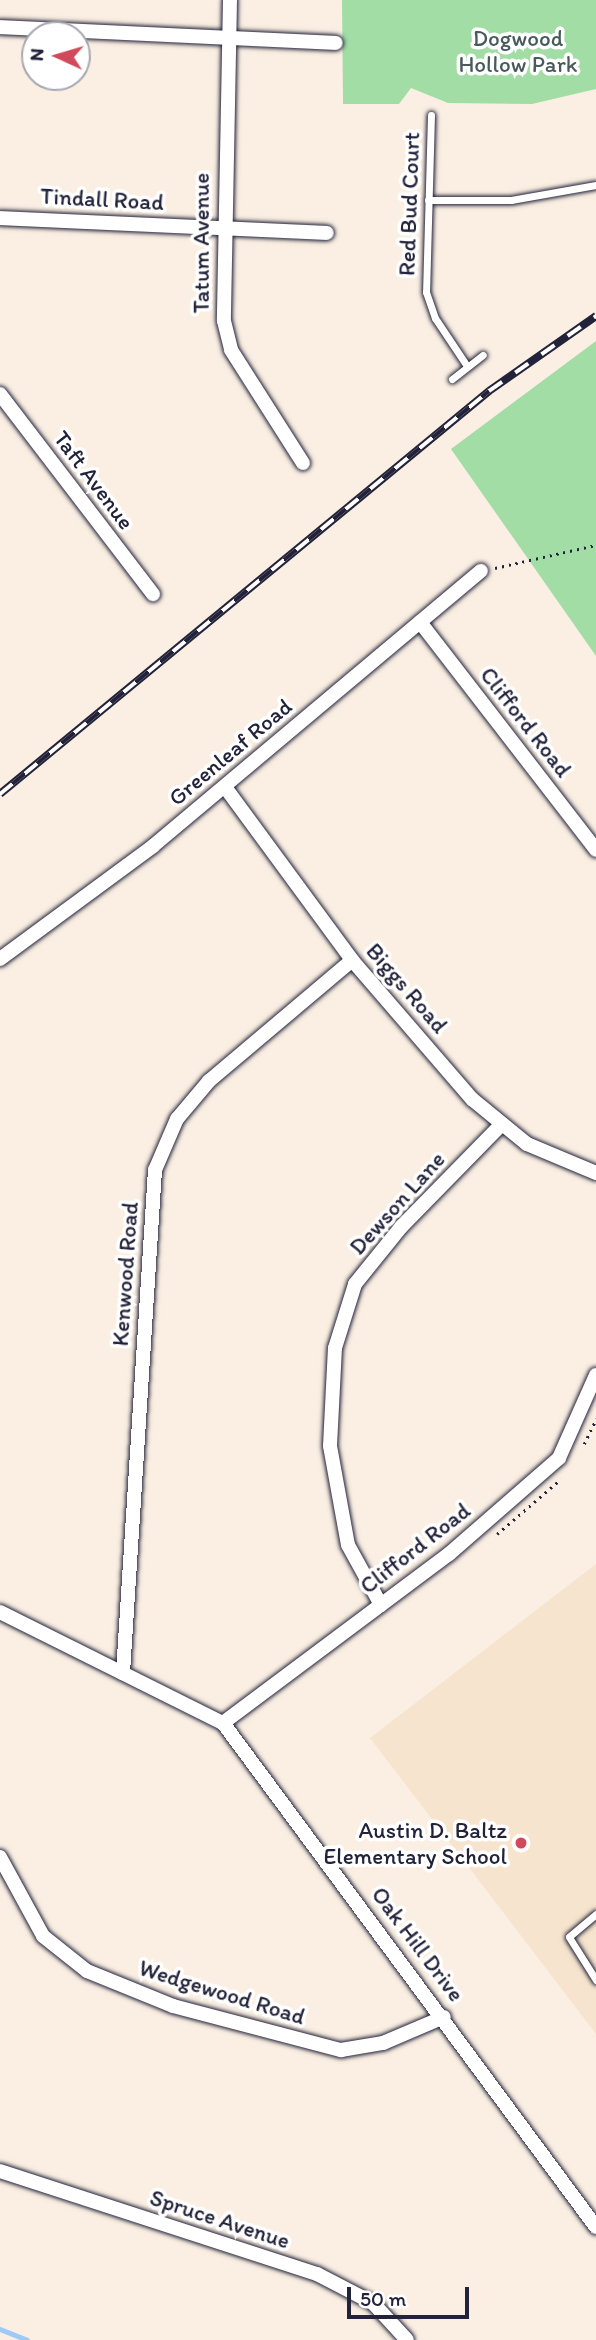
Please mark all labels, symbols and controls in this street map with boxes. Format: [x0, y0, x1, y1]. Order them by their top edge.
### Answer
north arrow [21, 21, 91, 91]
park label: Dogwood Hollow Park [459, 24, 577, 78]
text: N [25, 47, 48, 62]
street label: Red Bud Court [393, 131, 425, 277]
street label: Tatum Avenue [187, 173, 215, 313]
street label: Tindall Road [40, 182, 164, 216]
street label: Taft Avenue [48, 425, 140, 535]
street label: Clifford Road [475, 662, 577, 782]
street label: Greenleaf Road [163, 693, 297, 811]
street label: Biggs Road [361, 938, 453, 1038]
street label: Dewson Lane [343, 1146, 451, 1260]
street label: Kenwood Road [106, 1201, 144, 1347]
street label: Clifford Road [355, 1497, 475, 1599]
place label: Austin D. Baltz Elementary School [324, 1816, 507, 1870]
marker: Austin D. Baltz Elementary School [513, 1835, 529, 1851]
street label: Oak Hill Drive [366, 1881, 470, 2007]
street label: Wedgewood Road [136, 1954, 308, 2030]
street label: Spruce Avenue [147, 2183, 293, 2255]
scale bar [351, 2274, 474, 2318]
text: 50 m [360, 2286, 406, 2311]

